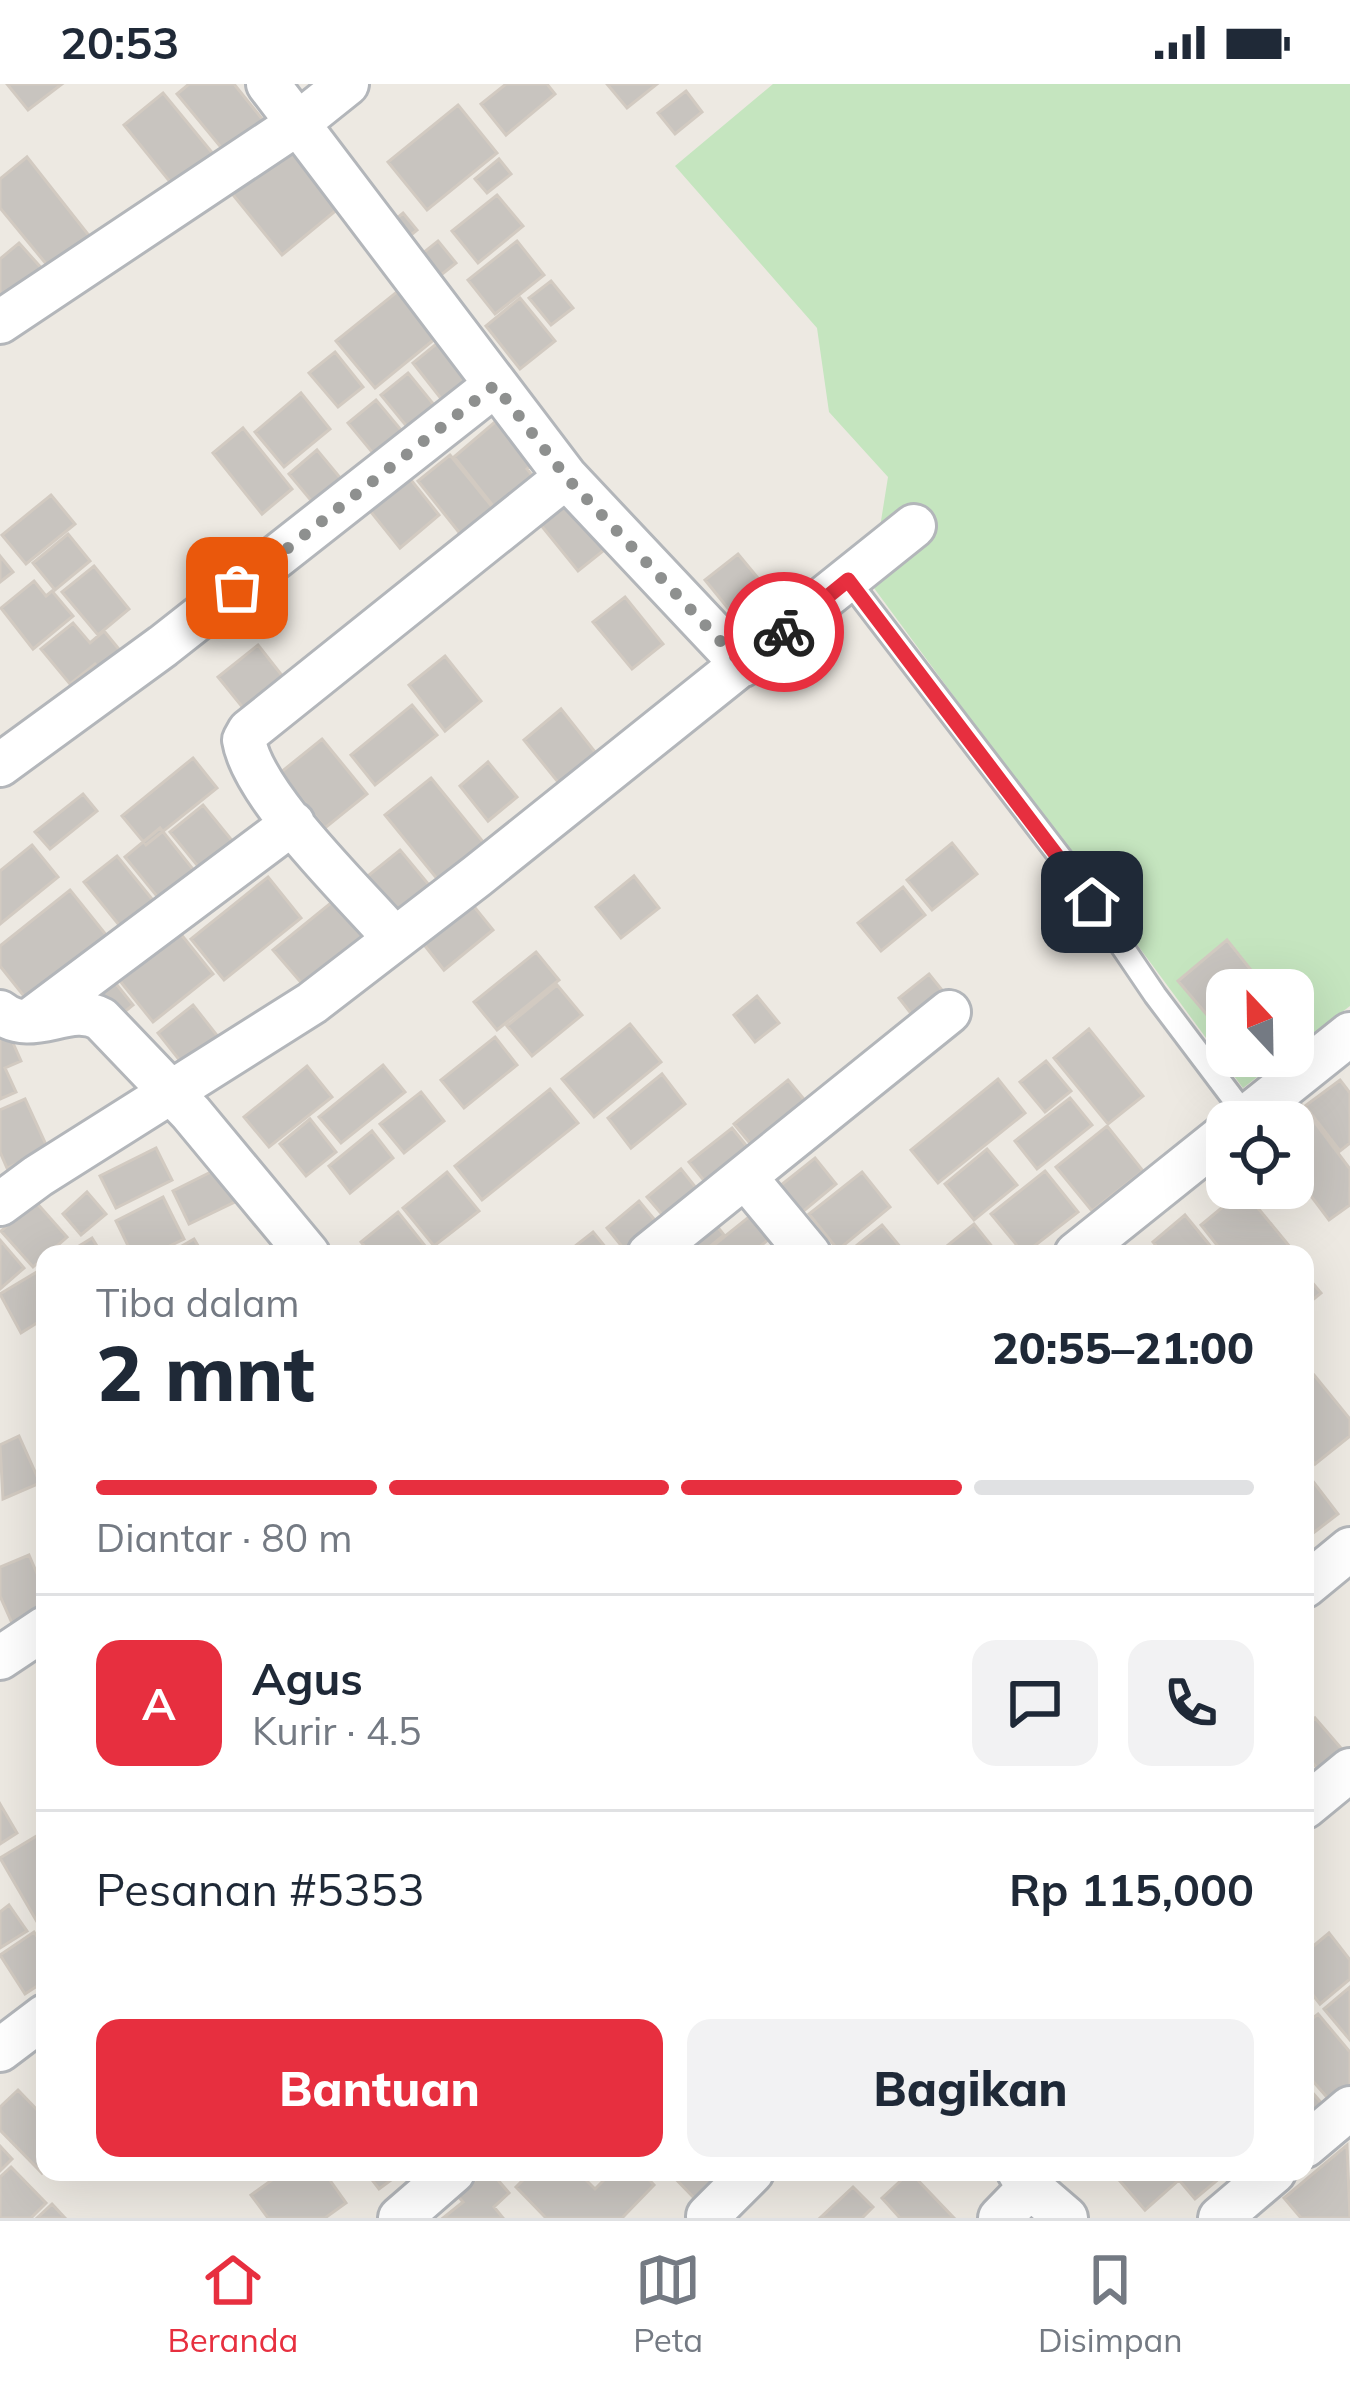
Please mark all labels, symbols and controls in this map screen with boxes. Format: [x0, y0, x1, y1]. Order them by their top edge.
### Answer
text: 20:53 [60, 14, 179, 70]
pin [186, 537, 288, 639]
icon: bag [204, 555, 270, 621]
courier [724, 572, 844, 692]
icon: bike [751, 599, 817, 665]
pin [1041, 851, 1143, 953]
icon: home [1059, 869, 1125, 935]
north arrow [1206, 969, 1314, 1077]
map controls [1206, 969, 1314, 1209]
button: locate [1206, 1101, 1314, 1209]
text: Tiba dalam [96, 1278, 300, 1327]
text: 20:55–21:00 [992, 1319, 1254, 1375]
text: 2 mnt [96, 1323, 315, 1421]
text: Diantar · 80 m [96, 1513, 352, 1562]
button: chat [972, 1640, 1098, 1766]
button: phone [1128, 1640, 1254, 1766]
text: Agus [252, 1650, 363, 1706]
text: A [142, 1675, 176, 1731]
text: Kurir · 4.5 [252, 1706, 422, 1755]
text: Pesanan #5353 [96, 1861, 425, 1917]
text: Rp 115,000 [1009, 1861, 1254, 1917]
button: Bantuan [96, 2019, 663, 2157]
button: Bagikan [687, 2019, 1254, 2157]
tab: Beranda [167, 2247, 298, 2360]
tab: Peta [633, 2247, 703, 2360]
tab: Disimpan [1038, 2247, 1183, 2360]

